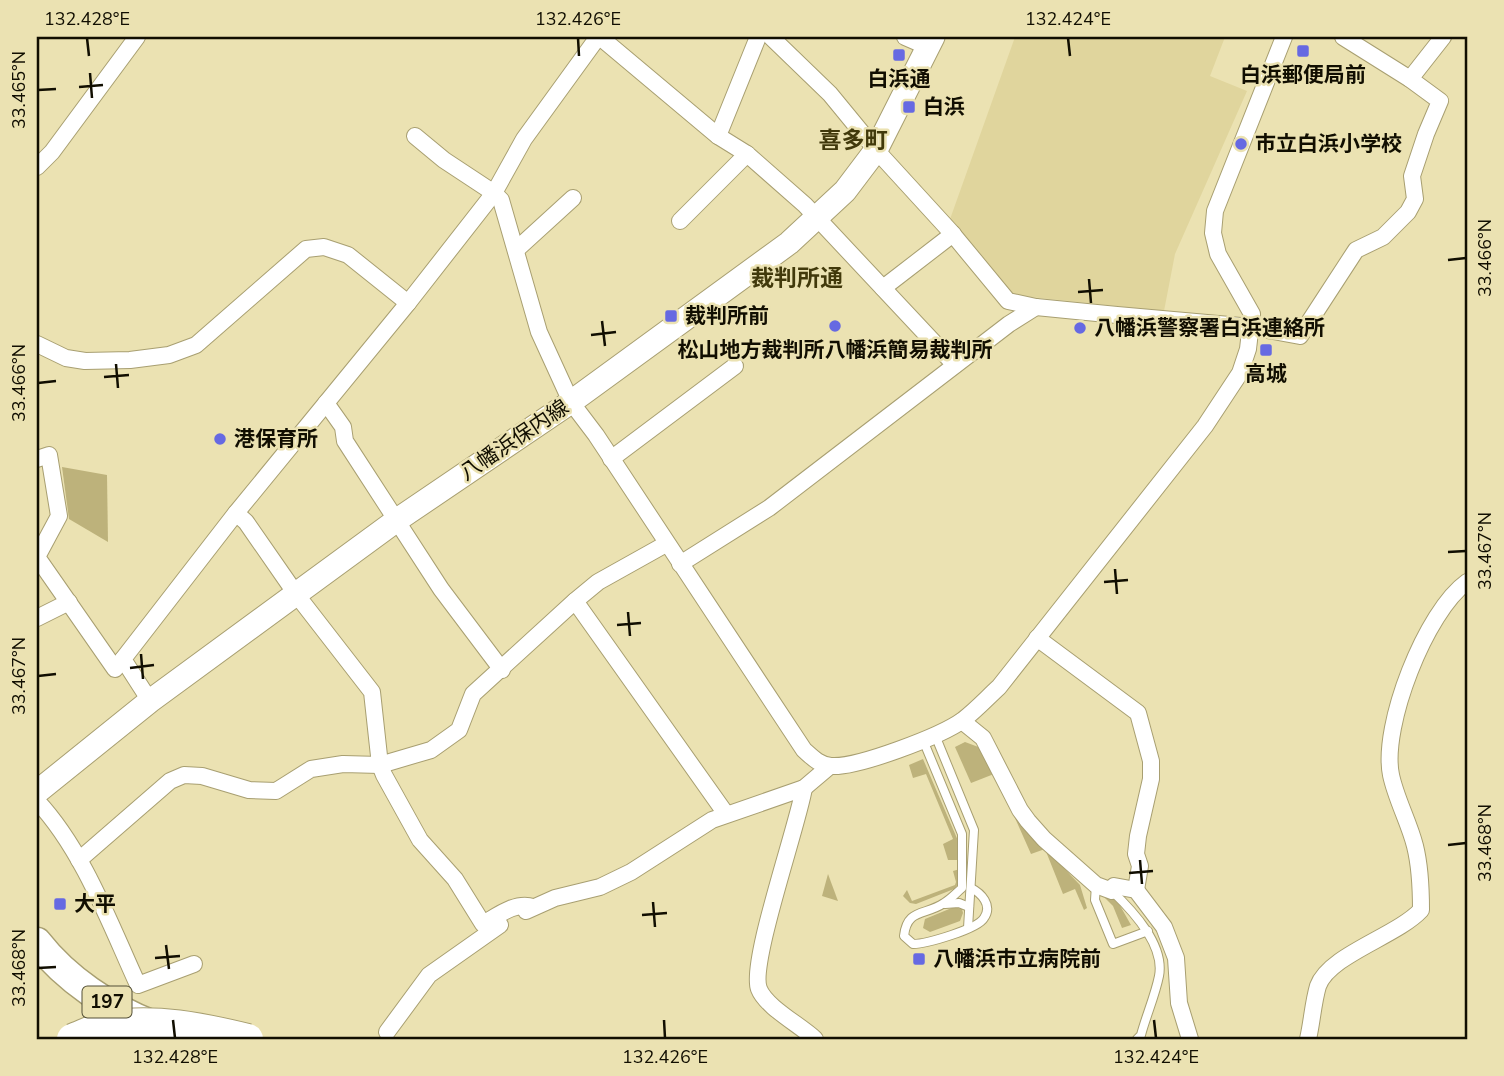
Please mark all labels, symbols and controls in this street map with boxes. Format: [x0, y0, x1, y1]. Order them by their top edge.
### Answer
text: 132.428°E [44, 7, 130, 31]
text: 132.426°E [535, 7, 621, 31]
text: 132.424°E [1025, 7, 1111, 31]
marker: 白浜郵便局前 [1295, 43, 1311, 59]
marker: 白浜通 [891, 47, 907, 63]
text: 33.465°N [7, 51, 31, 129]
place label: 白浜郵便局前 [1240, 61, 1366, 89]
place label: 白浜通 [868, 65, 931, 93]
place label: 白浜 [923, 93, 965, 121]
marker: 白浜 [901, 99, 917, 115]
district label: 喜多町 [819, 125, 888, 156]
place label: 市立白浜小学校 [1255, 130, 1402, 158]
marker: 市立白浜小学校 [1233, 136, 1249, 152]
text: 33.466°N [1473, 219, 1497, 297]
district label: 裁判所通 [751, 263, 843, 294]
place label: 裁判所前 [685, 302, 769, 330]
marker: 裁判所前 [663, 308, 679, 324]
place label: 八幡浜警察署白浜連絡所 [1094, 314, 1325, 342]
marker: 松山地方裁判所八幡浜簡易裁判所 [827, 318, 843, 334]
marker: 八幡浜警察署白浜連絡所 [1072, 320, 1088, 336]
place label: 松山地方裁判所八幡浜簡易裁判所 [678, 336, 993, 364]
marker: 高城 [1258, 342, 1274, 358]
text: 33.466°N [7, 344, 31, 422]
place label: 高城 [1245, 360, 1287, 388]
street label: 八幡浜保内線 [454, 393, 574, 487]
place label: 港保育所 [234, 425, 318, 453]
marker: 港保育所 [212, 431, 228, 447]
text: 33.467°N [1473, 512, 1497, 590]
text: 33.467°N [7, 637, 31, 715]
text: 33.468°N [1473, 804, 1497, 882]
place label: 大平 [74, 890, 116, 918]
marker: 大平 [52, 896, 68, 912]
text: 33.468°N [7, 929, 31, 1007]
place label: 八幡浜市立病院前 [933, 945, 1101, 973]
marker: 八幡浜市立病院前 [911, 951, 927, 967]
road number: 197 [82, 986, 132, 1018]
text: 132.428°E [132, 1045, 218, 1069]
text: 132.426°E [622, 1045, 708, 1069]
text: 132.424°E [1113, 1045, 1199, 1069]

